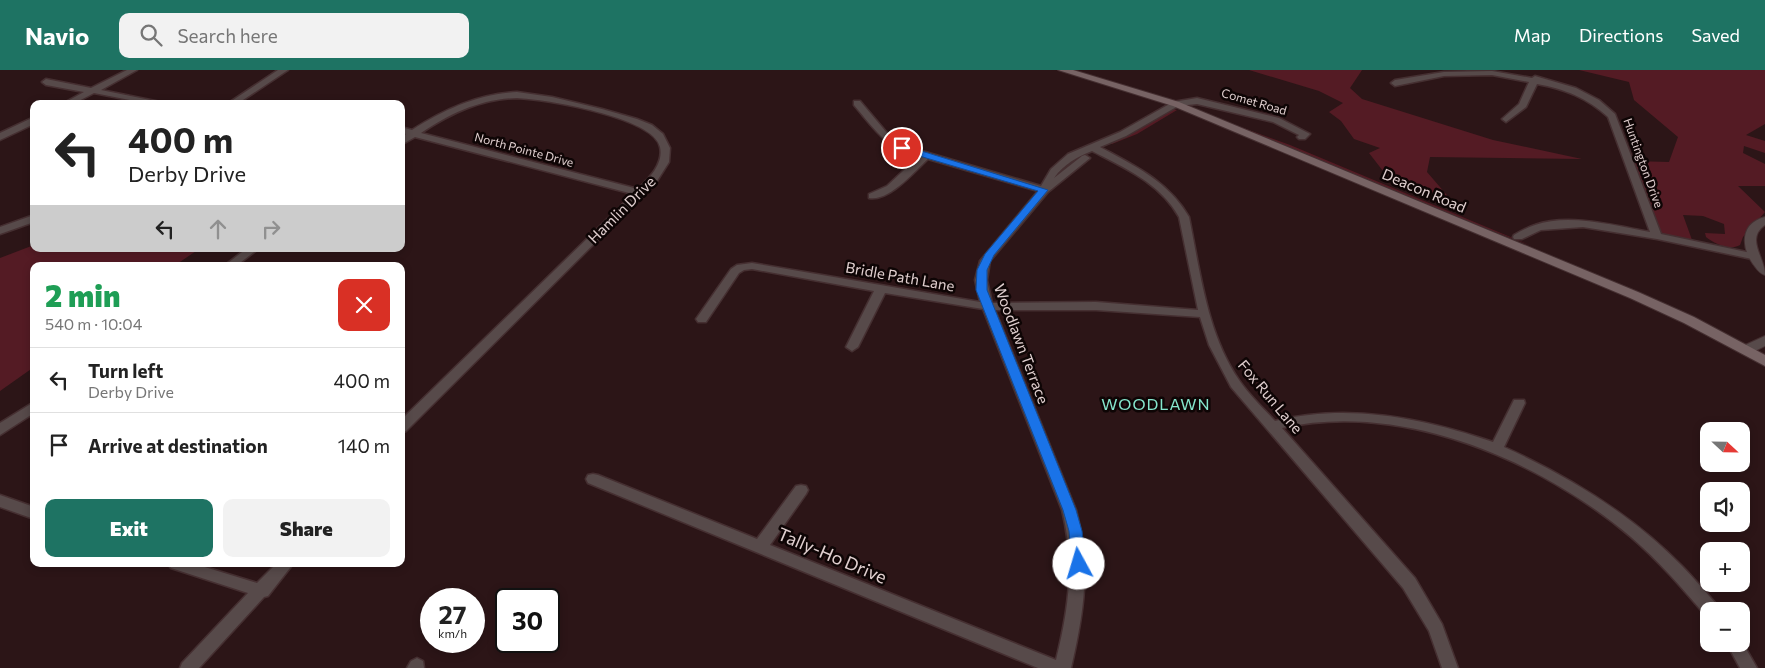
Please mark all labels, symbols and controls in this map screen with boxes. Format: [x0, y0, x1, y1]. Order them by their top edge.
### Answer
search box [119, 13, 469, 58]
text: Navio [25, 21, 89, 50]
icon: search [137, 21, 165, 49]
text: Search here [177, 24, 278, 47]
text: Map [1514, 24, 1551, 46]
text: Directions [1579, 24, 1663, 46]
text: Saved [1691, 24, 1740, 46]
street label: Comet Road [1220, 85, 1289, 117]
street label: Huntington Drive [1621, 116, 1667, 209]
text: 400 m [128, 117, 233, 160]
icon: left [45, 120, 110, 185]
pin [881, 127, 923, 169]
street label: North Pointe Drive [473, 129, 575, 169]
icon: arrive [888, 134, 916, 162]
text: Derby Drive [128, 160, 246, 187]
street label: Deacon Road [1380, 164, 1469, 216]
street label: Hamlin Drive [584, 172, 659, 247]
icon: left [151, 215, 179, 243]
icon: ahead [204, 215, 232, 243]
icon: right [257, 215, 285, 243]
street label: Bridle Path Lane [844, 258, 956, 294]
text: 2 min [45, 276, 120, 313]
button: close [338, 279, 390, 331]
street label: Woodlawn Terrace [991, 281, 1053, 406]
text: 540 m · 10:04 [45, 314, 142, 333]
street label: Fox Run Lane [1235, 356, 1307, 437]
text: Turn left [88, 359, 163, 382]
icon: left [45, 366, 73, 394]
text: 400 m [334, 369, 390, 392]
text: Derby Drive [88, 382, 174, 401]
district label: WOODLAWN [1101, 394, 1211, 413]
north arrow [1700, 422, 1750, 472]
map controls [1700, 422, 1750, 652]
icon: arrive [45, 431, 73, 459]
text: Arrive at destination [88, 434, 268, 457]
text: 140 m [338, 434, 390, 457]
button: sound [1700, 482, 1750, 532]
button: Exit [45, 499, 213, 557]
button: Share [223, 499, 390, 557]
street label: Tally-Ho Drive [774, 522, 890, 588]
position arrow [1052, 537, 1104, 589]
button: + [1700, 542, 1750, 592]
speed limit sign: 30 [495, 588, 560, 653]
text: 27 [439, 599, 466, 629]
button: − [1700, 602, 1750, 652]
text: km/h [438, 626, 467, 640]

